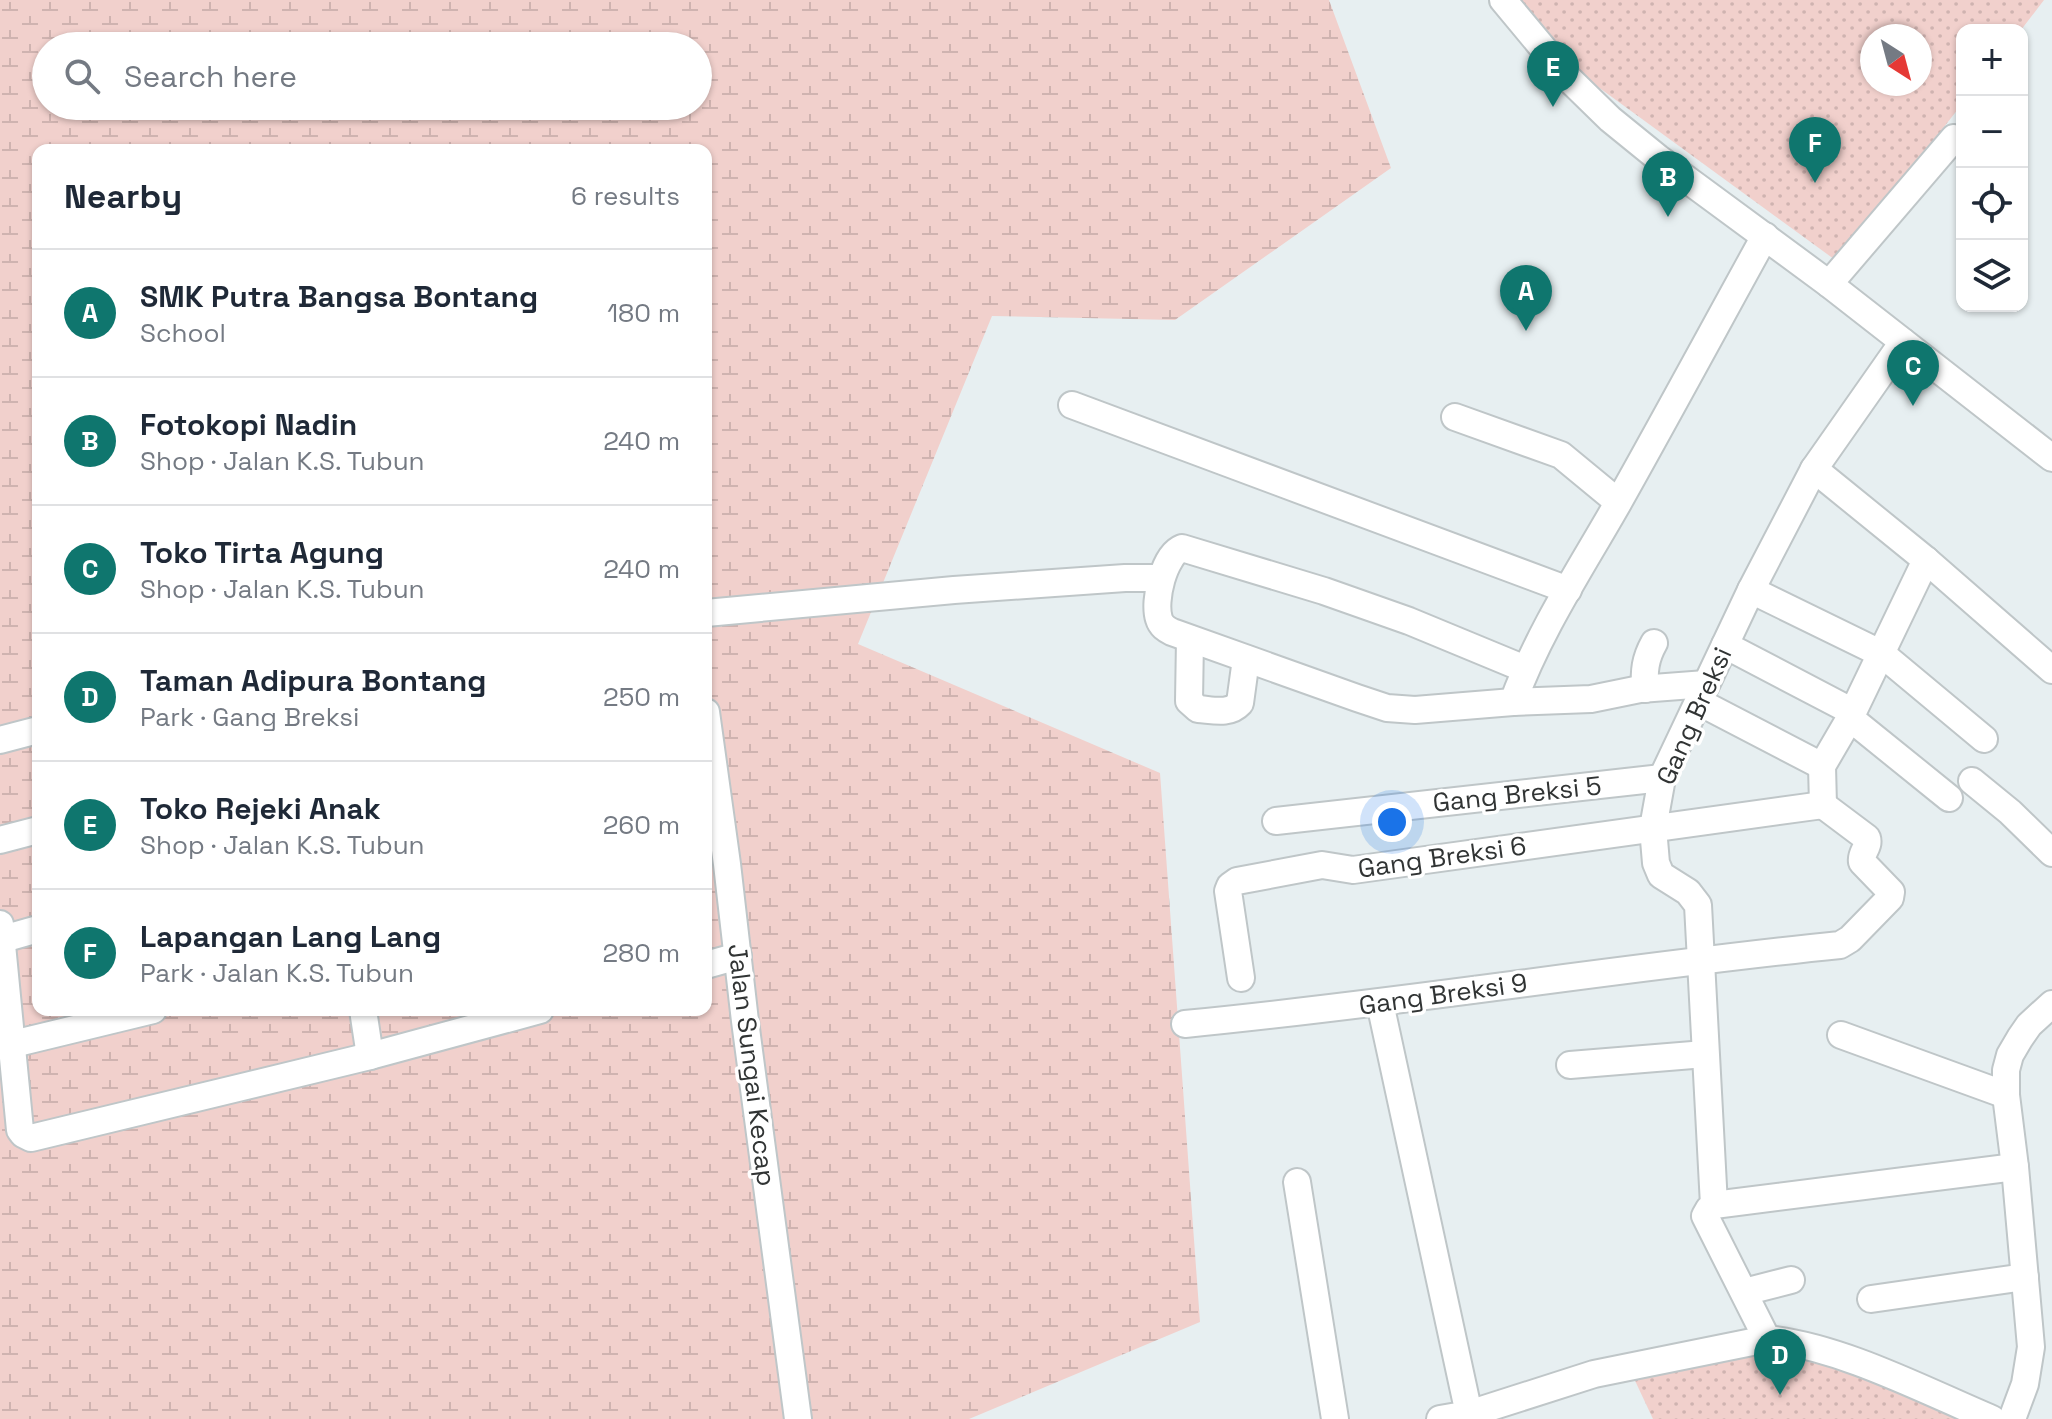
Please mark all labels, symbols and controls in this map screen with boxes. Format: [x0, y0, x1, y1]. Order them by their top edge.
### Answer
north arrow [1860, 24, 1932, 96]
map controls [1956, 24, 2028, 312]
button: + [1956, 24, 2028, 96]
search box [32, 32, 712, 120]
pin: E [1527, 41, 1579, 107]
icon: search [60, 54, 104, 98]
text: Search here [124, 57, 297, 96]
button: − [1956, 96, 2028, 168]
pin: F [1789, 117, 1841, 183]
pin: B [1642, 151, 1694, 217]
button: locate [1956, 168, 2028, 240]
text: Nearby [64, 175, 182, 218]
text: 6 results [571, 179, 680, 213]
button: layers [1956, 240, 2028, 312]
pin: A [1500, 265, 1552, 331]
text: SMK Putra Bangsa Bontang [140, 277, 538, 316]
text: A [82, 296, 98, 330]
text: 180 m [607, 296, 680, 330]
text: School [140, 316, 226, 350]
pin: C [1887, 340, 1939, 406]
text: Fotokopi Nadin [140, 405, 357, 444]
text: B [81, 424, 99, 458]
text: 240 m [603, 424, 680, 458]
text: Shop · Jalan K.S. Tubun [140, 444, 425, 478]
text: Toko Tirta Agung [140, 533, 384, 572]
text: C [82, 552, 98, 586]
text: 240 m [603, 552, 680, 586]
text: Shop · Jalan K.S. Tubun [140, 572, 425, 606]
street label: Gang Breksi [1649, 642, 1739, 790]
text: Taman Adipura Bontang [140, 661, 486, 700]
text: D [81, 680, 99, 714]
text: 250 m [603, 680, 680, 714]
text: Park · Gang Breksi [140, 700, 359, 734]
street label: Gang Breksi 5 [1431, 768, 1603, 820]
text: Toko Rejeki Anak [140, 789, 381, 828]
your location [1372, 802, 1412, 842]
text: E [83, 808, 97, 842]
text: 260 m [603, 808, 680, 842]
text: Shop · Jalan K.S. Tubun [140, 828, 425, 862]
street label: Gang Breksi 6 [1356, 828, 1528, 886]
text: Lapangan Lang Lang [140, 917, 441, 956]
text: F [83, 936, 97, 970]
text: 280 m [602, 936, 680, 970]
street label: Jalan Sungai Kecap [720, 942, 784, 1188]
text: Park · Jalan K.S. Tubun [140, 956, 414, 990]
street label: Gang Breksi 9 [1357, 965, 1529, 1023]
pin: D [1754, 1329, 1806, 1395]

